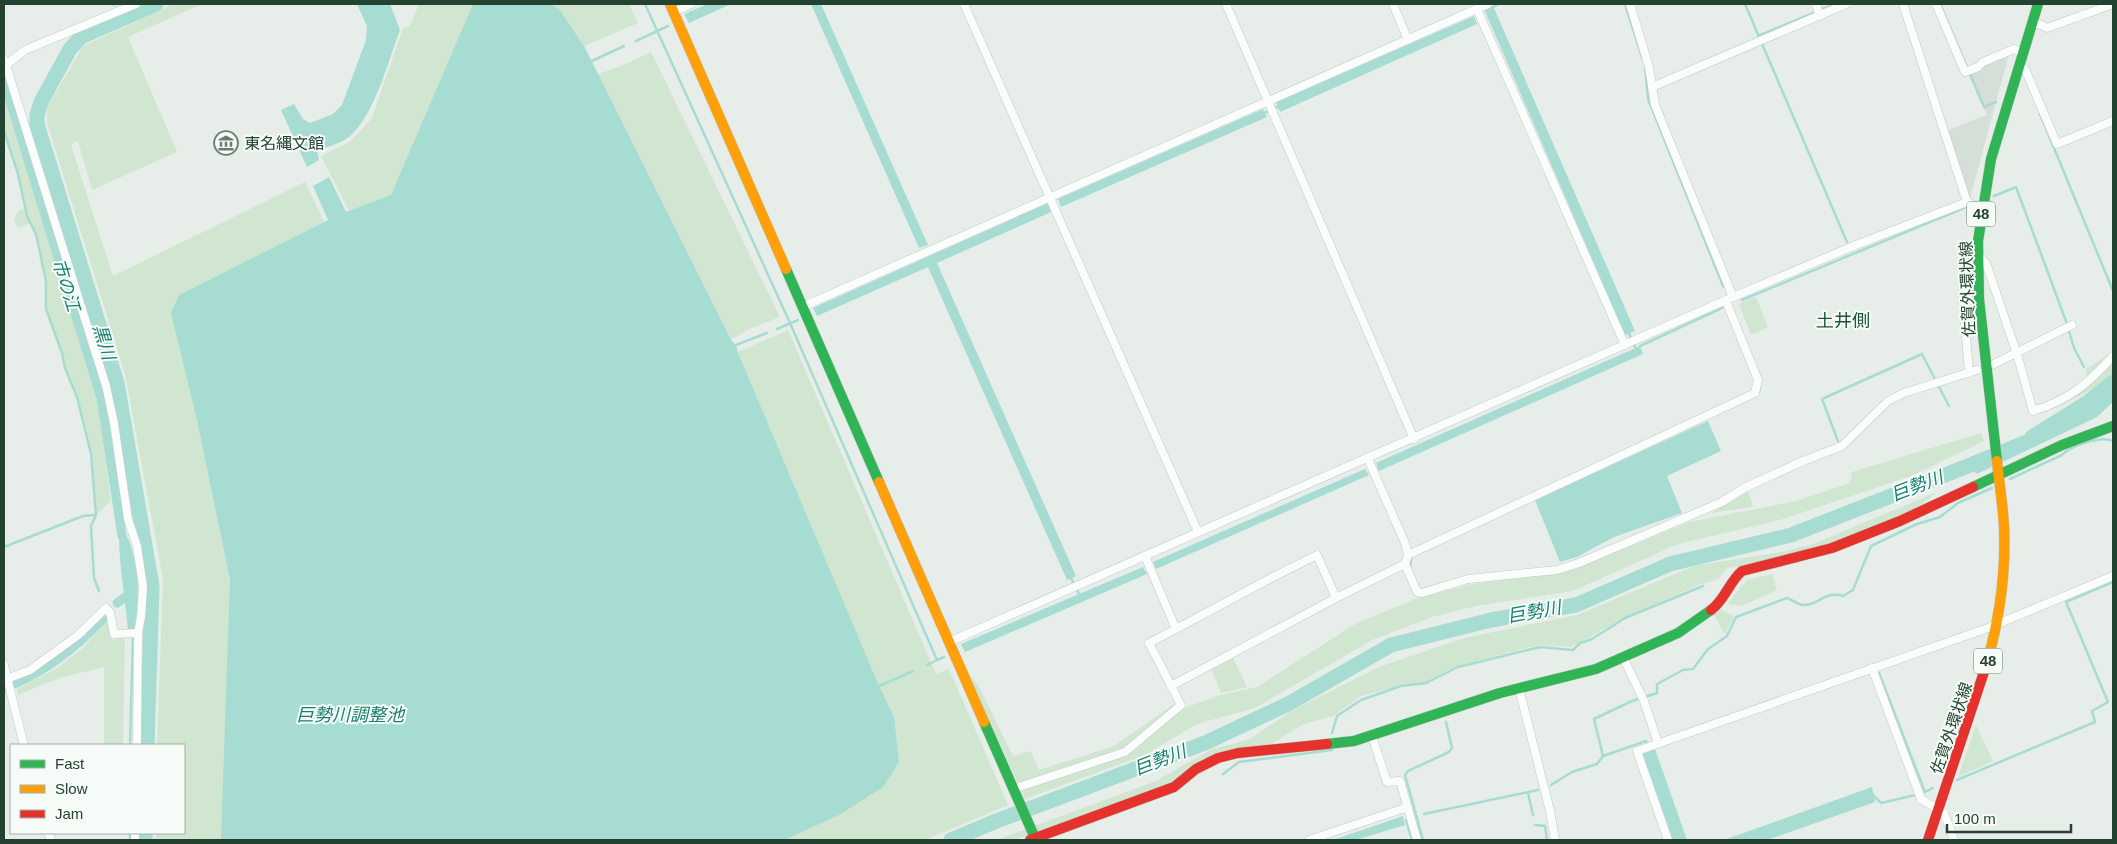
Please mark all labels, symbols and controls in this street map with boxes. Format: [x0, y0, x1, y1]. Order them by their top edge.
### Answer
museum icon: 東名縄文館 [213, 130, 239, 156]
place label: 東名縄文館 [244, 135, 324, 152]
road number: 48 [1967, 202, 1995, 226]
street label: 佐賀外環状線 [1957, 241, 1978, 337]
water label: 市の江 [49, 256, 84, 316]
district label: 土井側 [1816, 311, 1870, 331]
water label: 黒川 [89, 322, 119, 364]
water label: 巨勢川 [1888, 466, 1948, 505]
water label: 巨勢川 [1506, 597, 1564, 627]
road number: 48 [1974, 648, 2002, 674]
street label: 佐賀外環状線 [1928, 680, 1975, 776]
water label: 巨勢川調整池 [296, 705, 406, 725]
water label: 巨勢川 [1131, 740, 1191, 779]
legend [10, 744, 185, 834]
text: Fast [55, 755, 85, 772]
text: Slow [55, 780, 88, 797]
scale bar [1947, 802, 2071, 834]
text: Jam [55, 805, 83, 822]
text: 100 m [1954, 810, 1996, 827]

